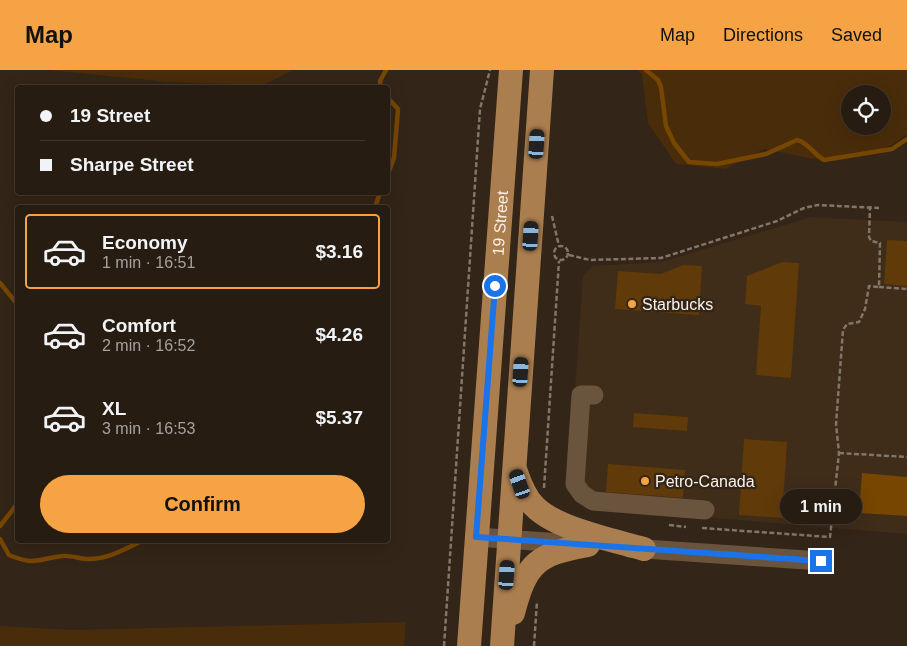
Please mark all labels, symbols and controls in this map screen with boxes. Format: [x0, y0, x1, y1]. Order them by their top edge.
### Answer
text: Map [25, 21, 73, 48]
text: Map [660, 25, 695, 45]
text: Directions [723, 25, 803, 45]
text: Saved [831, 25, 882, 45]
map controls [841, 85, 891, 135]
button: locate [841, 85, 891, 135]
text: 19 Street [70, 105, 150, 126]
car [528, 129, 545, 159]
text: Sharpe Street [70, 154, 194, 175]
street label: 19 Street [489, 190, 511, 256]
car [522, 221, 539, 251]
icon: car [42, 229, 87, 274]
text: Economy [102, 232, 188, 253]
text: $3.16 [315, 241, 363, 262]
text: 1 min · 16:51 [102, 254, 195, 271]
route start [484, 275, 506, 297]
place label: Starbucks [642, 296, 713, 313]
marker: Starbucks [626, 298, 638, 310]
icon: car [42, 312, 87, 357]
text: Comfort [102, 315, 176, 336]
text: $4.26 [315, 324, 363, 345]
text: 2 min · 16:52 [102, 337, 195, 354]
car [512, 357, 529, 387]
icon: car [42, 395, 87, 440]
text: XL [102, 398, 126, 419]
text: $5.37 [315, 407, 363, 428]
text: 3 min · 16:53 [102, 420, 195, 437]
car [508, 467, 531, 501]
place label: Petro-Canada [655, 473, 755, 490]
button: Confirm [40, 475, 365, 533]
marker: Petro-Canada [639, 475, 651, 487]
callout: 1 min [780, 488, 862, 524]
text: 1 min [800, 498, 842, 515]
route end [810, 550, 832, 572]
car [498, 560, 515, 590]

